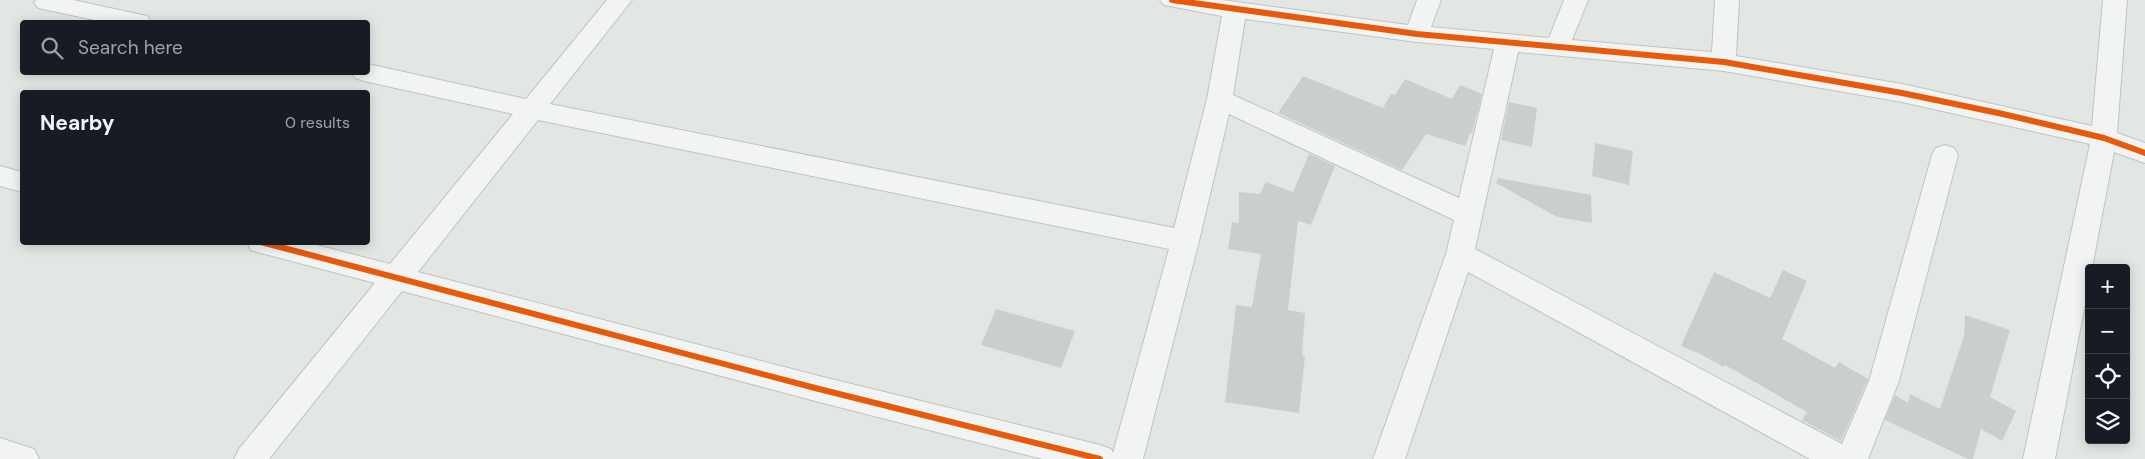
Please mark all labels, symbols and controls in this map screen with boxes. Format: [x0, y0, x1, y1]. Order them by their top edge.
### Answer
search box [20, 20, 370, 75]
icon: search [38, 34, 66, 62]
text: Search here [78, 35, 183, 60]
text: Nearby [40, 109, 114, 137]
text: 0 results [285, 112, 350, 133]
map controls [2085, 264, 2130, 444]
button: + [2085, 264, 2130, 309]
button: − [2085, 309, 2130, 354]
button: locate [2085, 354, 2130, 399]
button: layers [2085, 399, 2130, 444]

